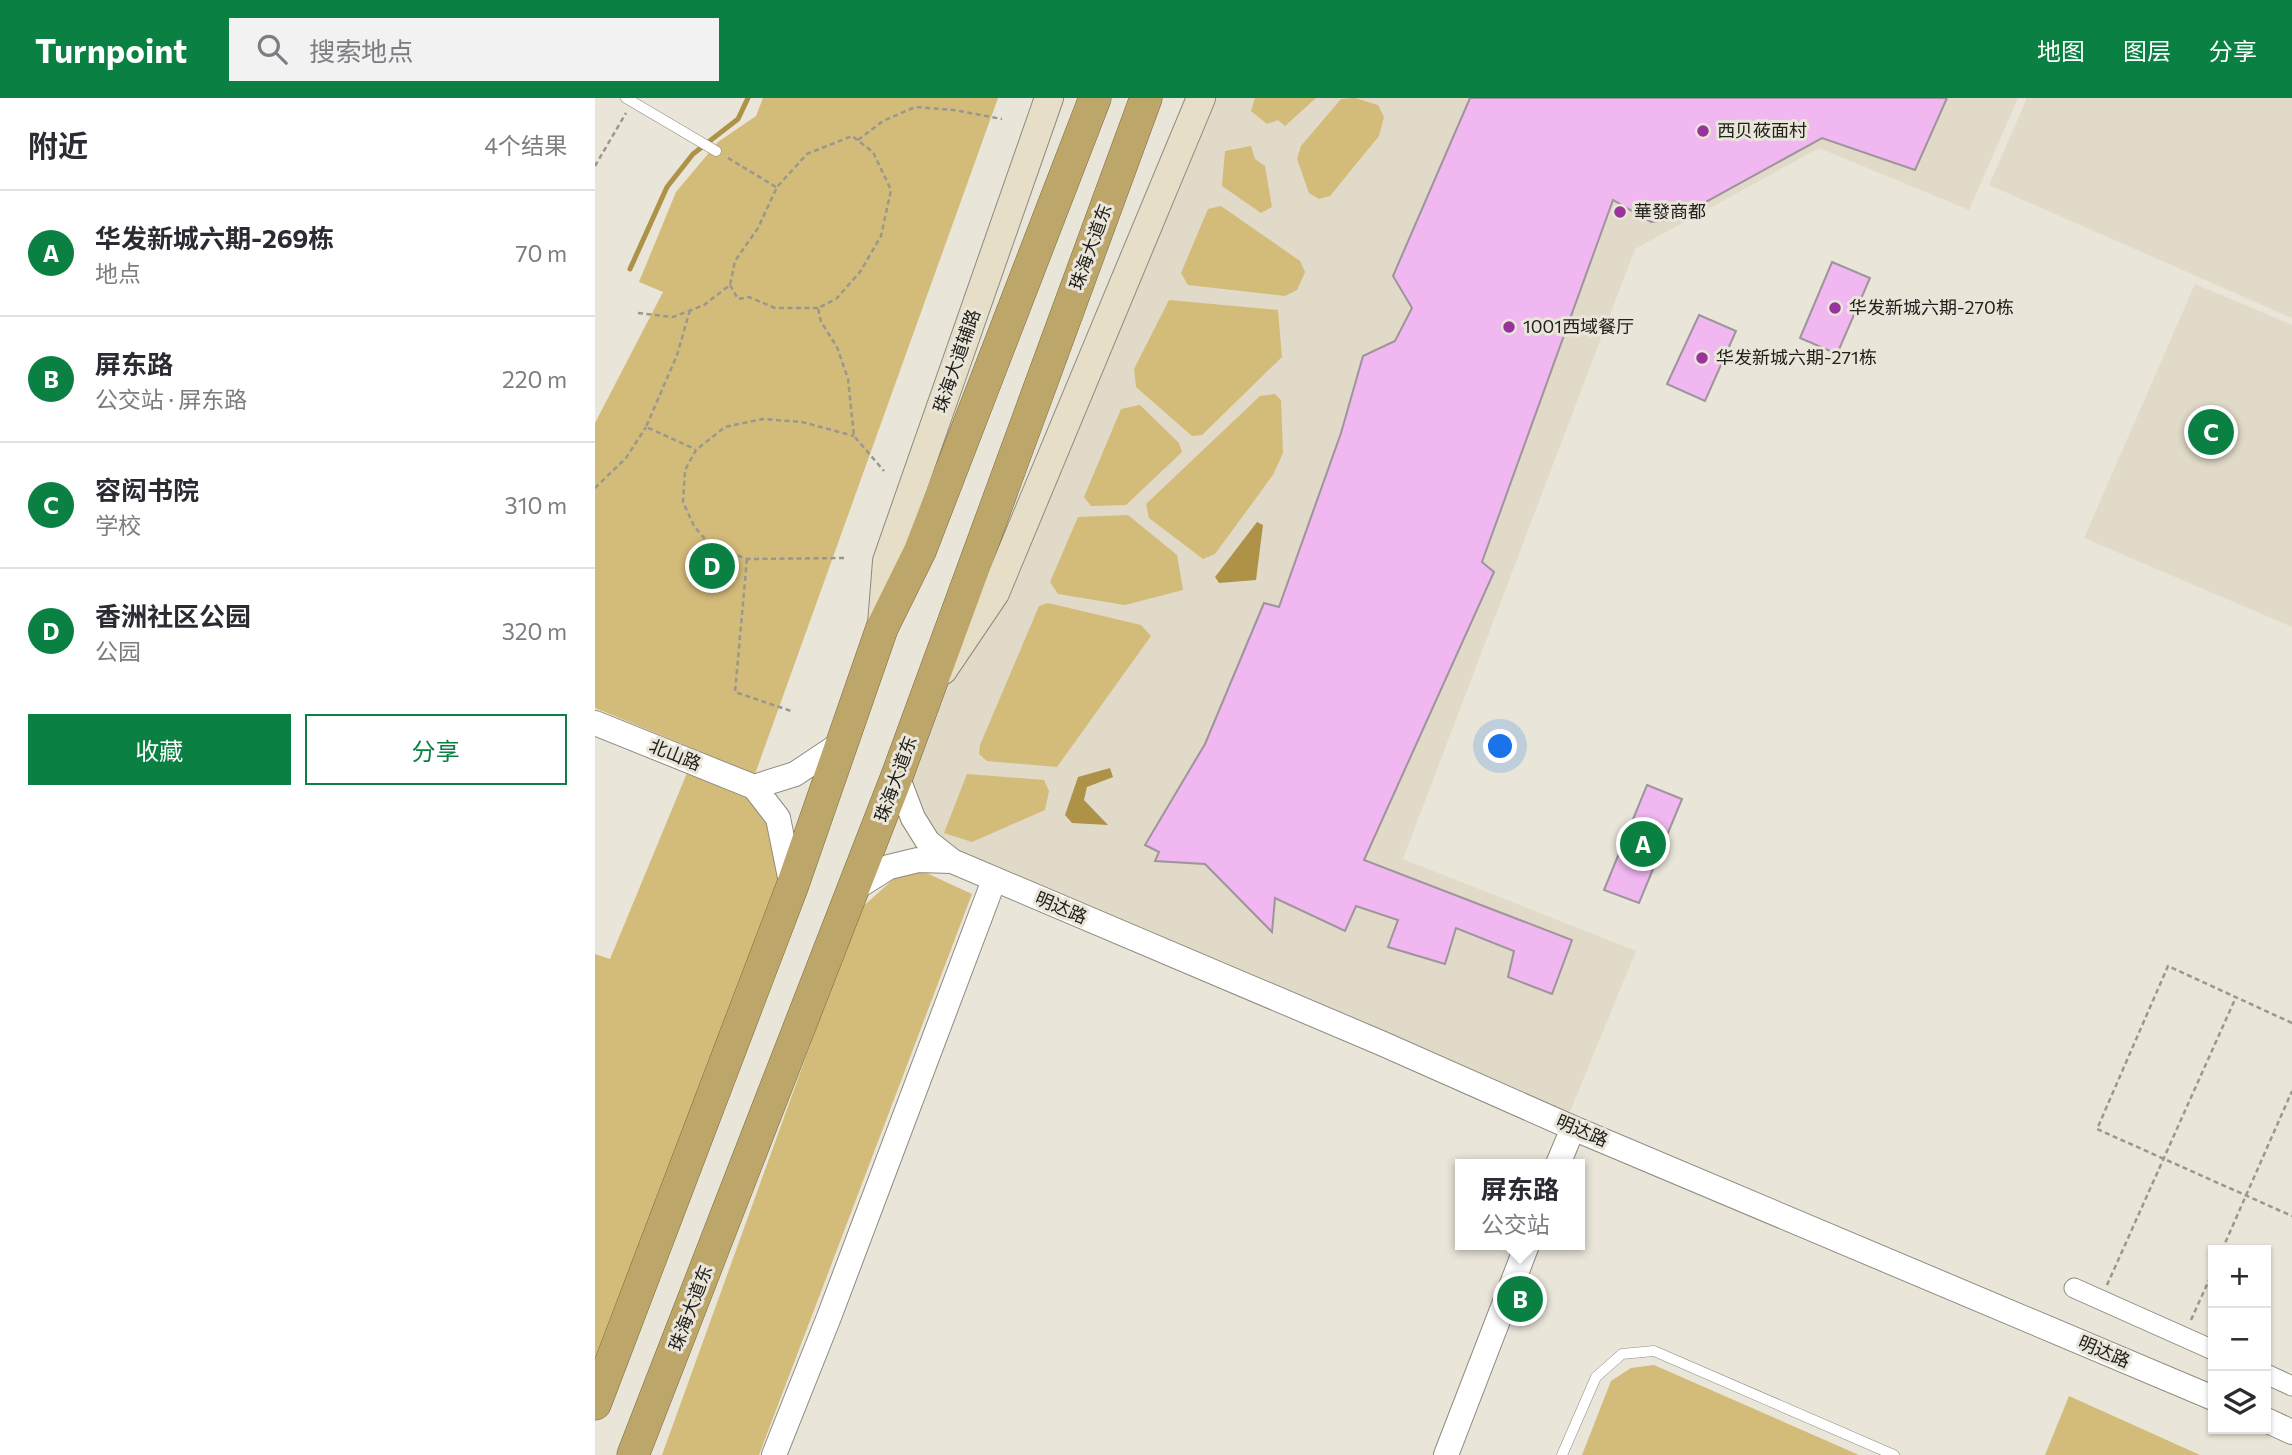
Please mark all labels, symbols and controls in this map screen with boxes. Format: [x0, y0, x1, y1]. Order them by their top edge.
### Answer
search box [229, 18, 719, 81]
text: Turnpoint [35, 29, 187, 70]
icon: search [253, 30, 291, 68]
text: 搜索地点 [309, 35, 413, 66]
text: 地图 [2037, 36, 2085, 65]
text: 图层 [2123, 36, 2171, 65]
text: 分享 [2209, 36, 2257, 65]
place label: 西贝莜面村 [1717, 119, 1807, 141]
marker: 西贝莜面村 [1695, 123, 1711, 139]
text: 附近 [28, 126, 88, 163]
text: 4个结果 [484, 131, 567, 159]
place label: 華發商都 [1634, 200, 1706, 222]
street label: 珠海大道东 [1064, 201, 1116, 293]
marker: 華發商都 [1612, 204, 1628, 220]
text: 华发新城六期-269栋 [95, 222, 334, 253]
text: A [43, 239, 59, 267]
text: 70 m [515, 239, 567, 267]
text: 地点 [95, 259, 141, 287]
place label: 华发新城六期-270栋 [1849, 296, 2014, 318]
marker: 华发新城六期-270栋 [1827, 300, 1843, 316]
street label: 珠海大道辅路 [928, 306, 984, 415]
place label: 1001西域餐厅 [1523, 315, 1634, 337]
marker: 1001西域餐厅 [1501, 319, 1517, 335]
place label: 华发新城六期-271栋 [1716, 346, 1877, 368]
text: 屏东路 [95, 348, 173, 379]
marker: 华发新城六期-271栋 [1694, 350, 1710, 366]
text: B [43, 365, 59, 393]
text: 220 m [502, 365, 567, 393]
text: 公交站 · 屏东路 [95, 385, 247, 413]
pin: C [2188, 406, 2234, 458]
text: 容闳书院 [95, 474, 199, 505]
text: C [43, 491, 59, 519]
text: 310 m [505, 491, 567, 519]
text: 学校 [95, 511, 141, 539]
pin: D [689, 540, 735, 592]
text: 香洲社区公园 [95, 600, 251, 631]
text: D [43, 617, 59, 645]
text: 320 m [502, 617, 567, 645]
text: 公园 [95, 637, 141, 665]
button: 收藏 [28, 714, 291, 785]
button: 分享 [305, 714, 567, 785]
your location [1483, 729, 1517, 763]
street label: 珠海大道东 [869, 733, 921, 825]
street label: 北山路 [646, 734, 705, 774]
pin: A [1620, 818, 1666, 870]
street label: 明达路 [1032, 886, 1091, 928]
street label: 明达路 [1553, 1109, 1612, 1151]
popup [1455, 1159, 1585, 1250]
text: 屏东路 [1481, 1173, 1559, 1204]
text: 公交站 [1481, 1210, 1550, 1238]
map controls [2208, 1245, 2271, 1434]
button: + [2208, 1245, 2271, 1308]
street label: 珠海大道东 [664, 1262, 716, 1354]
pin: B [1497, 1273, 1543, 1325]
button: − [2208, 1308, 2271, 1371]
street label: 明达路 [2075, 1330, 2134, 1372]
button: layers [2208, 1371, 2271, 1434]

